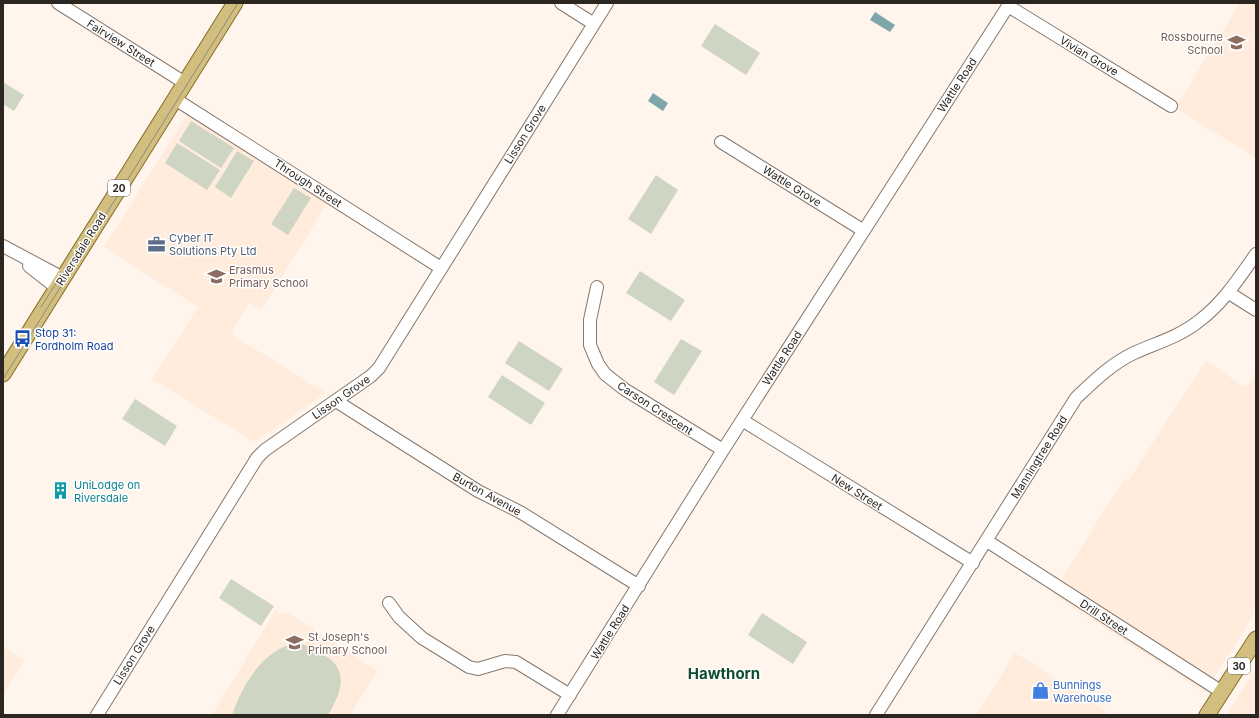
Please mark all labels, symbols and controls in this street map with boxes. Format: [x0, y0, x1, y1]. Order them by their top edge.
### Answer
street label: Fairview Street [84, 17, 158, 70]
place label: Rossbourne School [1161, 30, 1223, 57]
street label: Vivian Grove [1057, 33, 1121, 79]
school or university icon: Rossbourne School [1226, 33, 1246, 53]
street label: Wattle Road [934, 55, 980, 115]
street label: Lisson Grove [501, 102, 549, 166]
street label: Through Street [271, 156, 345, 210]
street label: Wattle Grove [760, 162, 824, 210]
road number: 20 [108, 180, 130, 196]
street label: Riversdale Road [53, 210, 109, 288]
place label: Cyber IT Solutions Pty Ltd [169, 231, 256, 258]
office icon: Cyber IT Solutions Pty Ltd [146, 234, 166, 254]
place label: Erasmus Primary School [229, 263, 308, 290]
school or university icon: Erasmus Primary School [206, 266, 226, 286]
place label: Stop 31: Fordholm Road [35, 326, 113, 353]
street label: Wattle Road [759, 328, 805, 388]
bus stop icon: Stop 31: Fordholm Road [12, 329, 32, 349]
street label: Lisson Grove [309, 372, 373, 422]
street label: Carson Crescent [615, 378, 696, 438]
street label: Manningtree Road [1008, 413, 1070, 501]
street label: Burton Avenue [450, 469, 524, 519]
street label: New Street [829, 471, 885, 513]
place label: UniLodge on Riversdale [74, 478, 140, 505]
building icon: UniLodge on Riversdale [51, 481, 71, 501]
street label: Drill Street [1077, 596, 1131, 638]
street label: Wattle Road [588, 602, 632, 662]
street label: Lisson Grove [110, 623, 158, 687]
place label: St Joseph's Primary School [308, 630, 387, 657]
school or university icon: St Joseph's Primary School [285, 633, 305, 653]
road number: 30 [1228, 658, 1250, 674]
district label: Hawthorn [688, 664, 760, 683]
place label: Bunnings Warehouse [1053, 678, 1112, 705]
shop icon: Bunnings Warehouse [1030, 681, 1050, 701]

